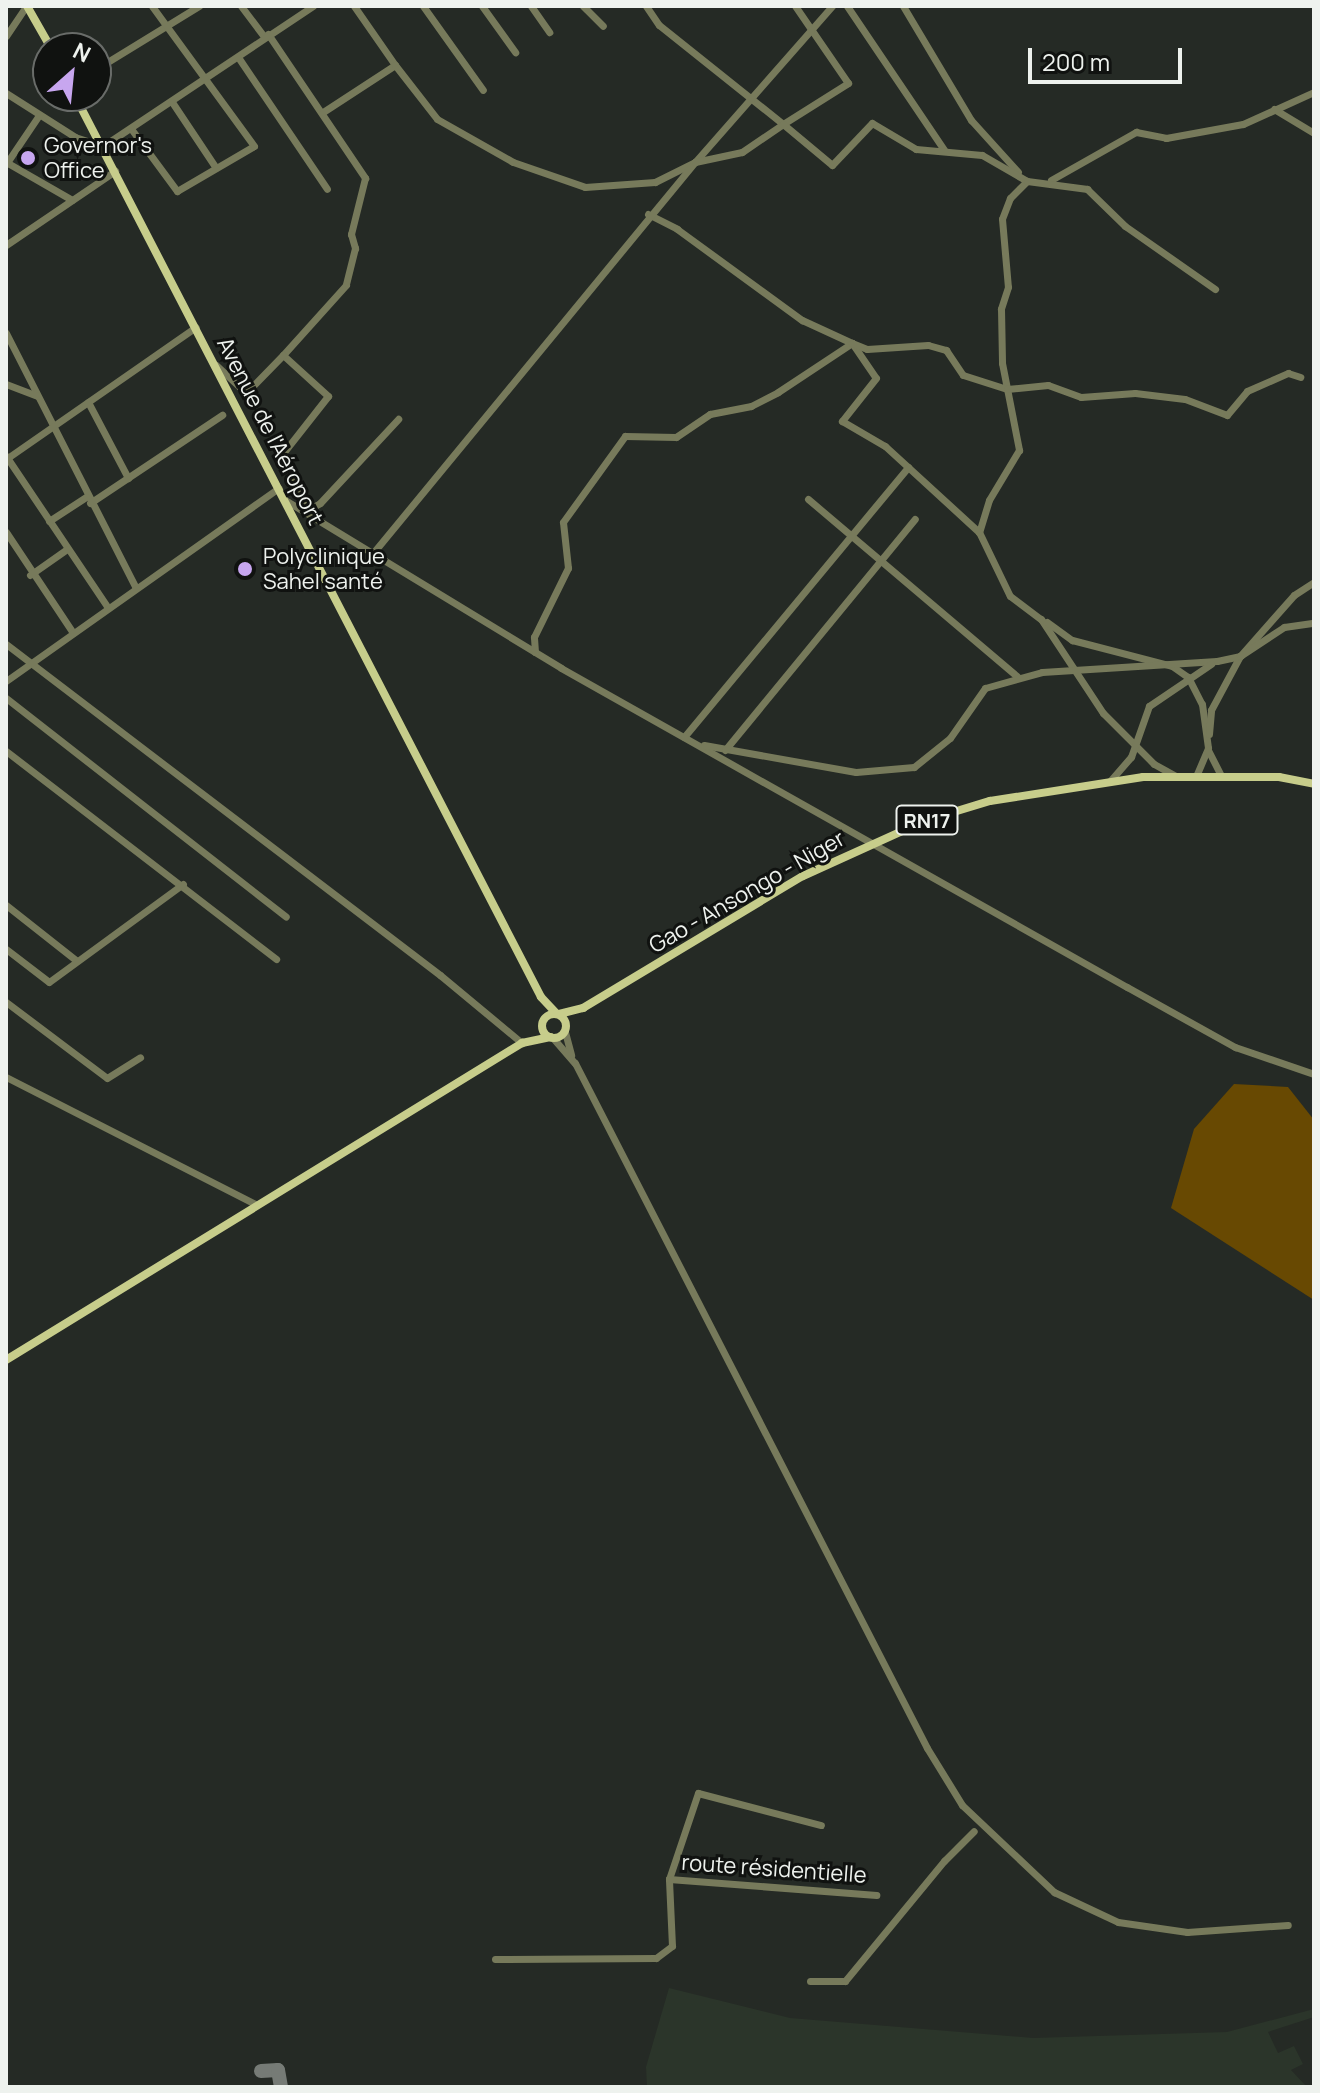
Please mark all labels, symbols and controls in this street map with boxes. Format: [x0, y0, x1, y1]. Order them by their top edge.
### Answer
north arrow [32, 32, 112, 112]
scale bar [1032, 32, 1186, 82]
text: N [68, 35, 96, 69]
text: 200 m [1042, 45, 1110, 78]
place label: Governor's Office [44, 132, 152, 184]
marker: Governor's Office [19, 149, 37, 167]
street label: Avenue de l'Aéroport [211, 333, 329, 529]
place label: Polyclinique Sahel santé [263, 543, 385, 594]
marker: Polyclinique Sahel santé [234, 558, 256, 580]
road number: RN17 [895, 804, 959, 836]
street label: Gao - Ansongo - Niger [644, 825, 850, 959]
street label: route résidentielle [681, 1849, 867, 1889]

